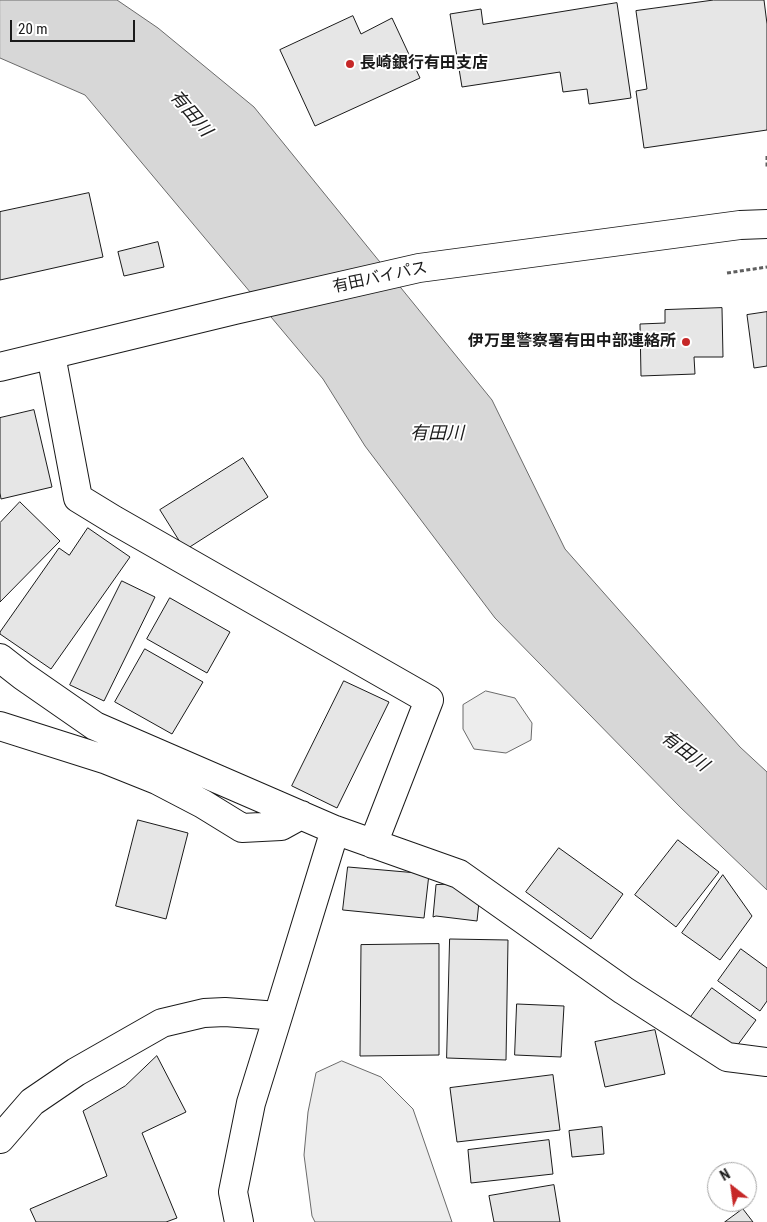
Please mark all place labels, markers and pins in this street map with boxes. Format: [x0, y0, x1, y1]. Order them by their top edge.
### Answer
place label: 長崎銀行有田支店 [360, 54, 488, 74]
marker: 長崎銀行有田支店 [344, 58, 356, 70]
place label: 伊万里警察署有田中部連絡所 [468, 332, 676, 352]
marker: 伊万里警察署有田中部連絡所 [680, 336, 692, 348]

